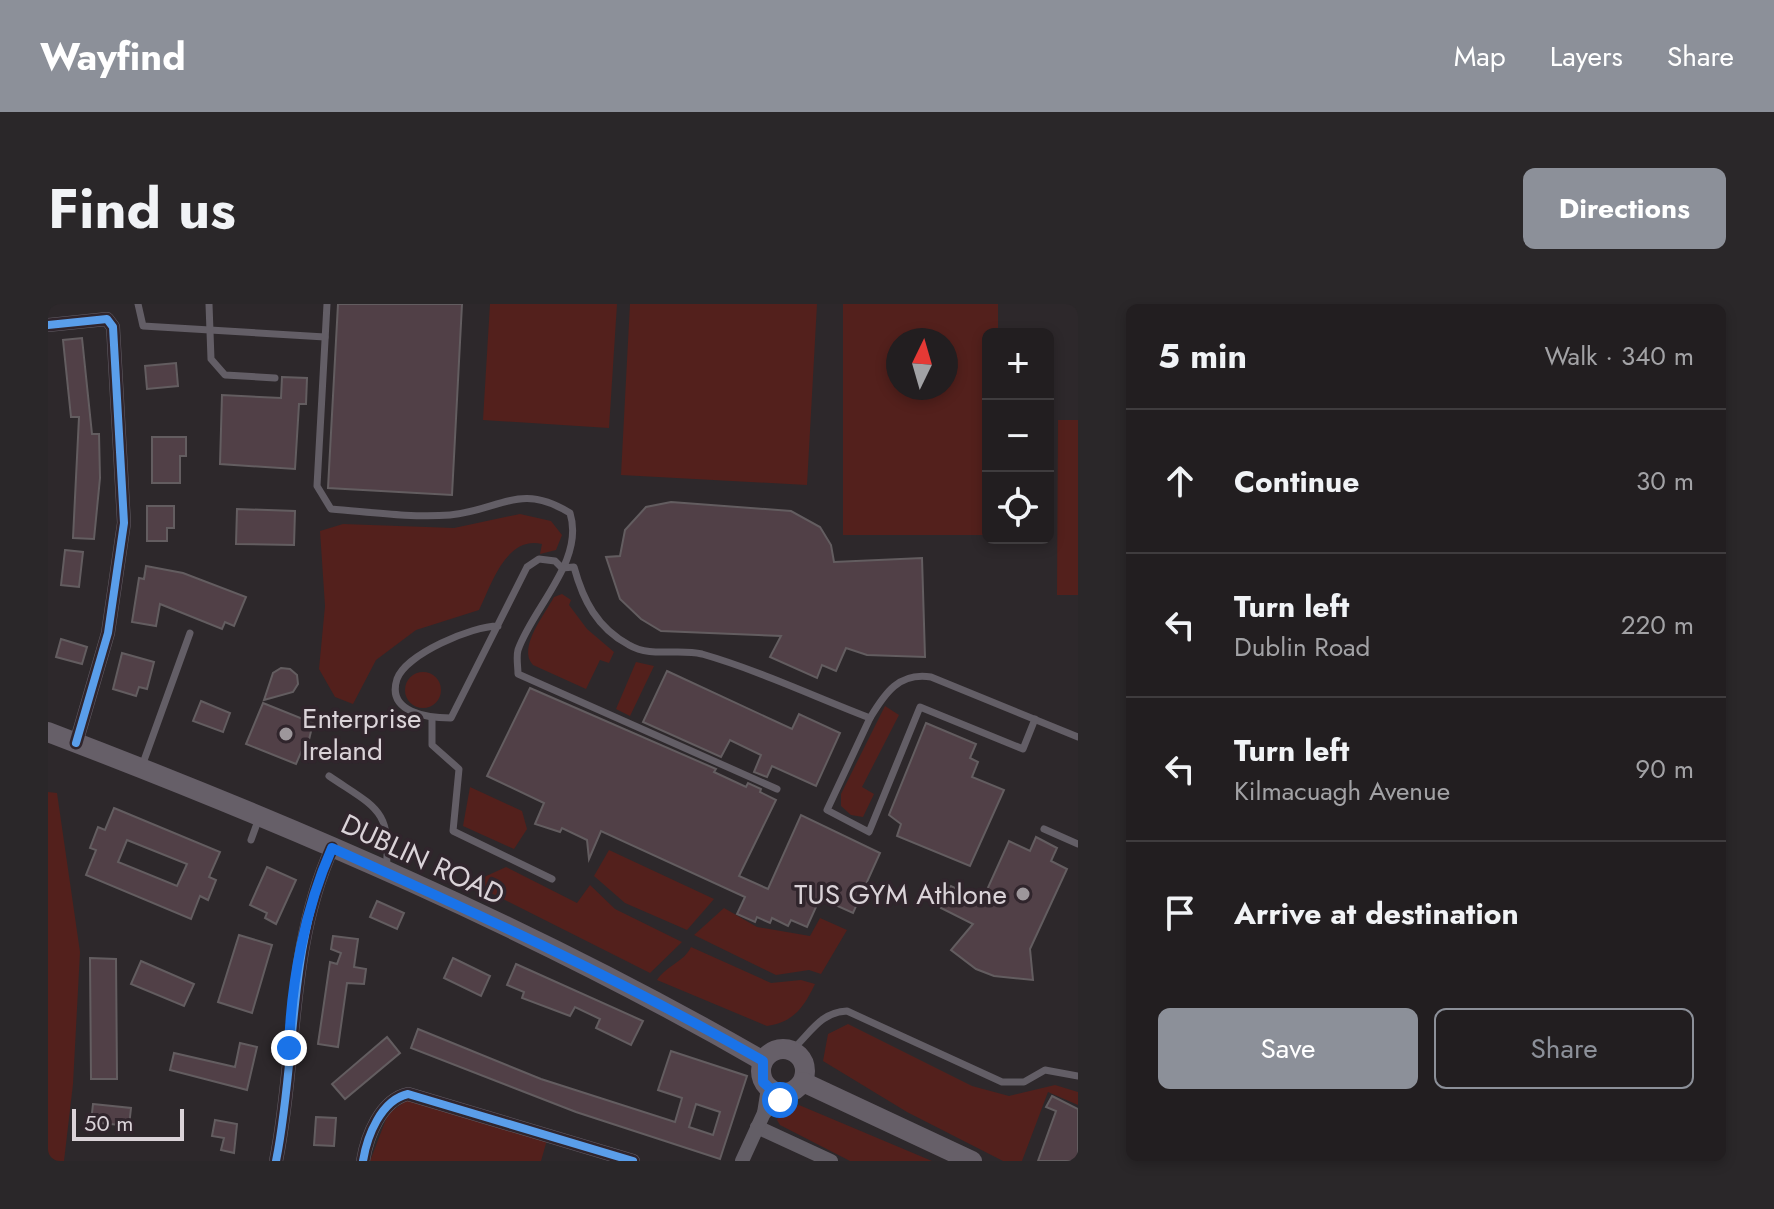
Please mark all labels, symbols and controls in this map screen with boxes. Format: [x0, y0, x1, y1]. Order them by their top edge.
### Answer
text: Wayfind [40, 29, 186, 84]
text: Map [1454, 36, 1506, 77]
text: Layers [1550, 36, 1623, 77]
text: Share [1667, 36, 1734, 77]
text: Find us [48, 168, 236, 249]
button: Directions [1523, 168, 1726, 249]
north arrow [886, 328, 958, 400]
map controls [982, 328, 1054, 544]
button: + [982, 328, 1054, 400]
text: 5 min [1158, 332, 1247, 381]
text: Walk · 340 m [1544, 337, 1694, 375]
button: − [982, 400, 1054, 472]
icon: ahead [1158, 459, 1202, 503]
text: Continue [1234, 460, 1360, 503]
text: 30 m [1636, 462, 1694, 500]
button: locate [982, 472, 1054, 544]
text: Turn left [1234, 585, 1349, 628]
icon: left [1158, 603, 1202, 647]
text: 220 m [1621, 606, 1694, 644]
text: Dublin Road [1234, 628, 1370, 666]
place label: Enterprise Ireland [302, 698, 421, 771]
marker: Enterprise Ireland [277, 725, 295, 743]
text: Turn left [1234, 729, 1349, 772]
icon: left [1158, 747, 1202, 791]
text: 90 m [1635, 750, 1694, 788]
text: Kilmacuagh Avenue [1234, 772, 1450, 810]
street label: DUBLIN ROAD [334, 804, 511, 915]
place label: TUS GYM Athlone [794, 874, 1007, 915]
marker: TUS GYM Athlone [1014, 885, 1032, 903]
icon: arrive [1158, 891, 1202, 935]
text: Arrive at destination [1234, 892, 1519, 935]
button: Save [1158, 1008, 1418, 1089]
button: Share [1434, 1008, 1694, 1089]
route end [271, 1030, 307, 1066]
route start [762, 1082, 798, 1118]
scale bar [72, 1105, 184, 1141]
text: 50 m [84, 1107, 133, 1139]

